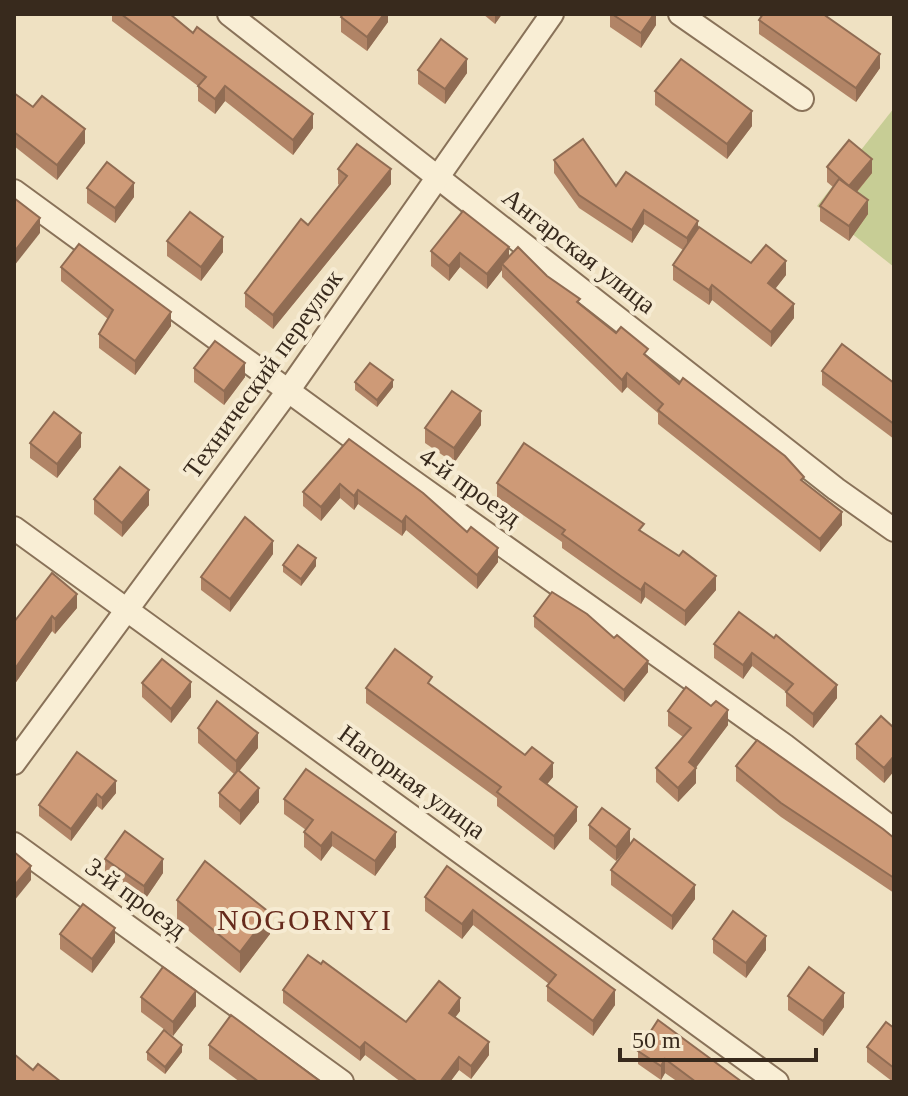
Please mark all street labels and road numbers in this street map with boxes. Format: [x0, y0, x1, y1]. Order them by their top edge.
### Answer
street label: Ангарская улица [497, 182, 662, 320]
street label: Технический переулок [178, 264, 349, 484]
street label: 4-й проезд [414, 442, 526, 532]
street label: Нагорная улица [333, 719, 491, 845]
street label: 3-й проезд [80, 852, 192, 944]

